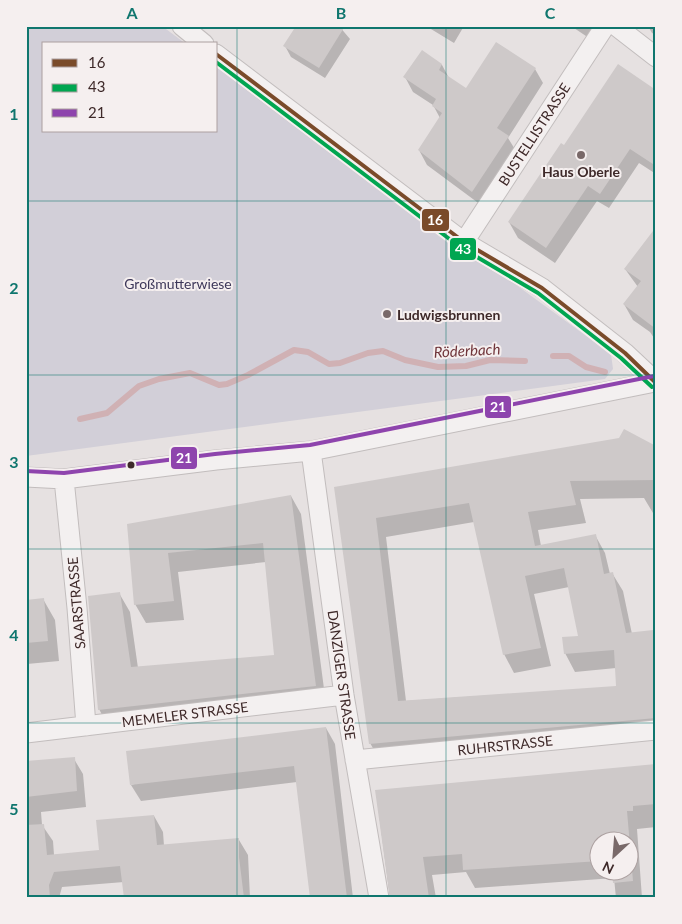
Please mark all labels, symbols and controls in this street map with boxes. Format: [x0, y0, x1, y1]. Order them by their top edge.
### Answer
text: A [125, 3, 138, 22]
text: B [336, 3, 346, 22]
text: C [545, 3, 556, 22]
legend [42, 42, 218, 132]
text: 16 [88, 53, 106, 71]
text: 43 [88, 77, 105, 95]
street label: BUSTELLISTRASSE [494, 79, 574, 189]
text: 21 [88, 103, 105, 121]
text: 1 [9, 104, 19, 123]
marker: Haus Oberle [575, 149, 587, 161]
place label: Haus Oberle [542, 163, 620, 180]
line badge: 16 [421, 208, 450, 232]
text: 16 [427, 211, 443, 228]
line badge: 43 [449, 237, 477, 261]
text: 43 [455, 240, 471, 257]
park label: Großmutterwiese [124, 275, 232, 292]
text: 2 [9, 278, 19, 297]
place label: Ludwigsbrunnen [397, 306, 500, 323]
marker: Ludwigsbrunnen [381, 308, 393, 320]
water label: Röderbach [433, 339, 501, 361]
line badge: 21 [484, 395, 512, 419]
text: 21 [490, 398, 506, 415]
line badge: 21 [170, 446, 198, 470]
text: 21 [176, 449, 192, 466]
text: 3 [9, 452, 19, 471]
unlabelled marker [126, 460, 136, 470]
street label: SAARSTRASSE [64, 556, 88, 650]
street label: DANZIGER STRASSE [324, 609, 360, 741]
text: 4 [9, 625, 19, 644]
street label: MEMELER STRASSE [121, 698, 249, 730]
street label: RUHRSTRASSE [456, 732, 554, 758]
text: 5 [9, 799, 19, 818]
north arrow [590, 832, 640, 882]
text: N [600, 858, 617, 878]

